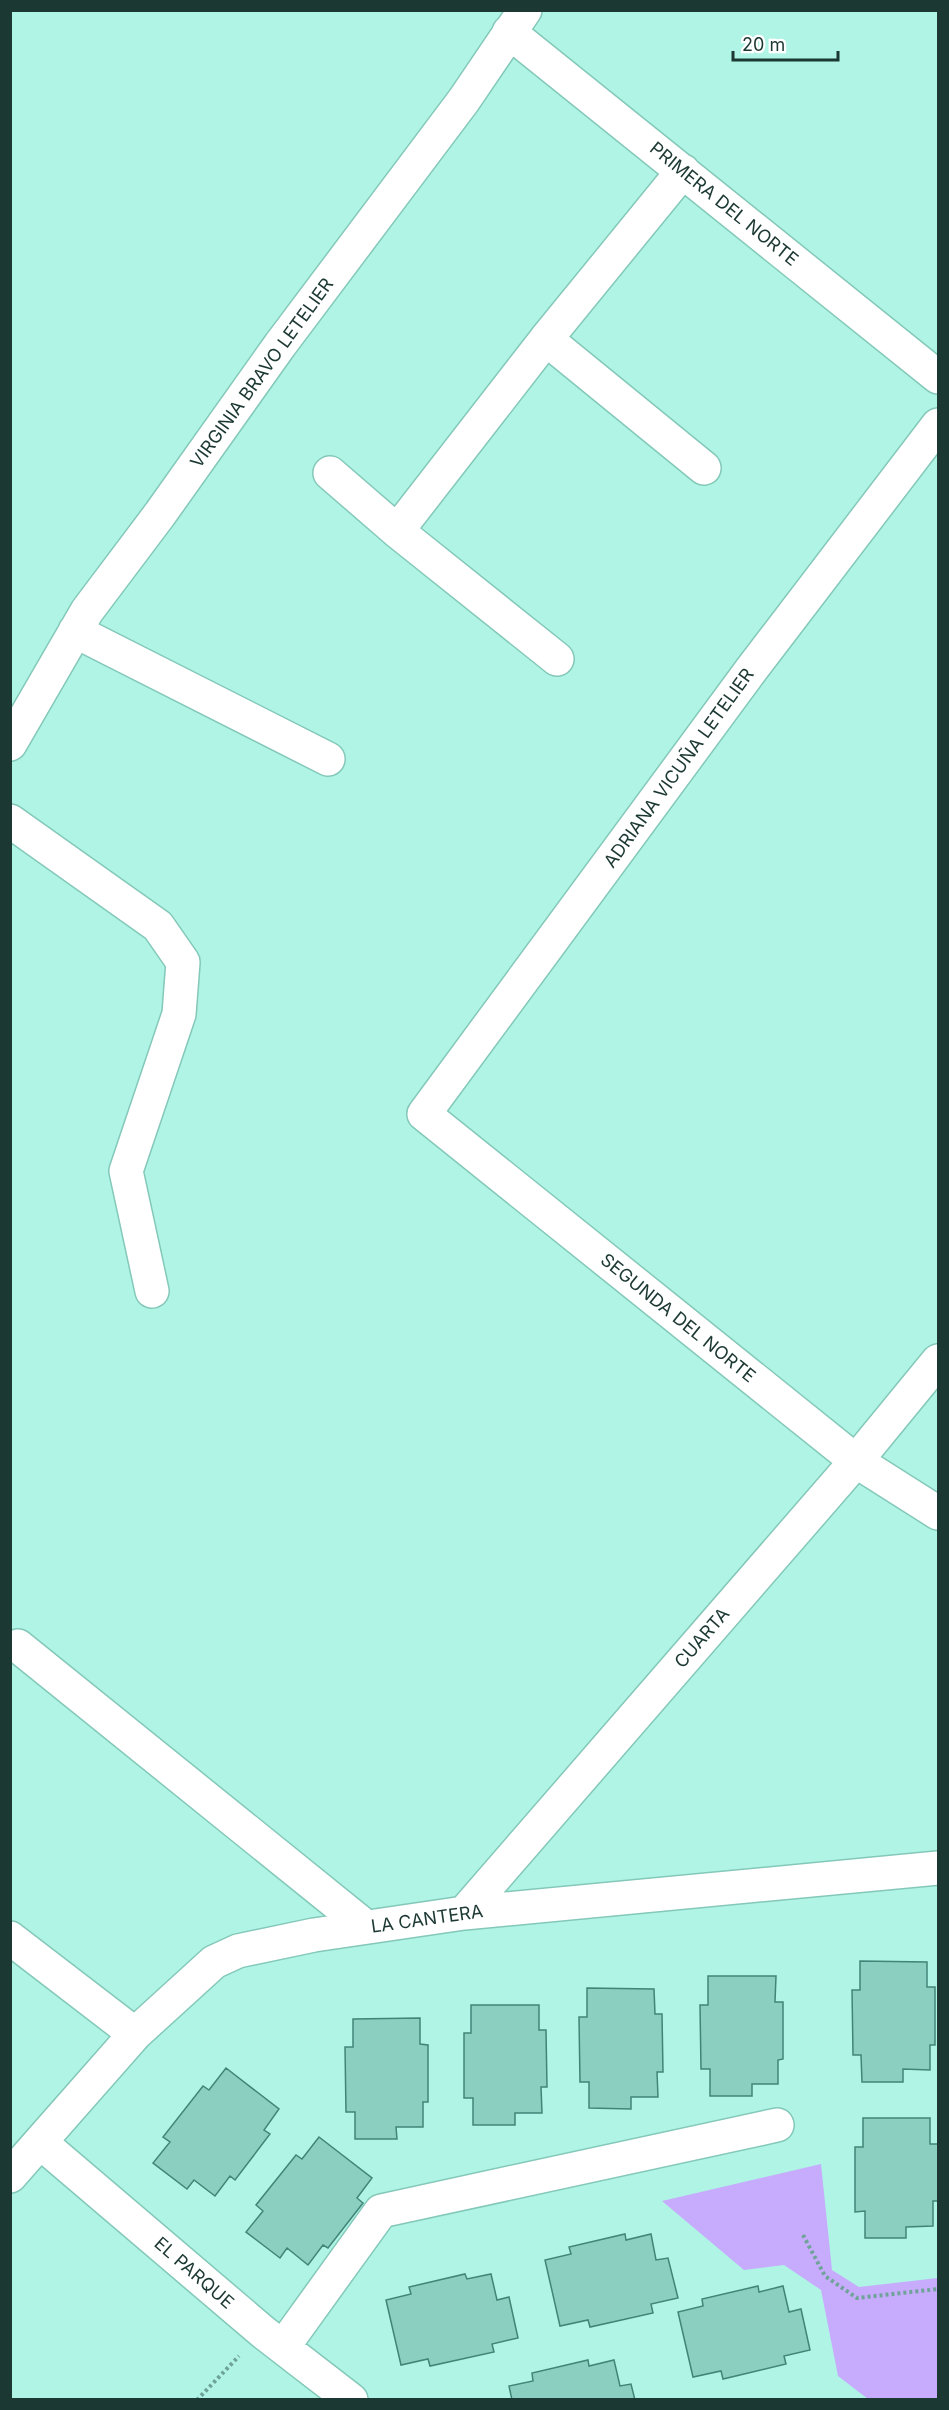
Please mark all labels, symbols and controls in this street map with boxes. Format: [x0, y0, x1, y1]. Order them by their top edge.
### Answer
scale bar [733, 24, 838, 62]
text: 20 m [742, 34, 785, 55]
street label: PRIMERA DEL NORTE [646, 137, 803, 270]
street label: VIRGINIA BRAVO LETELIER [186, 274, 338, 472]
street label: ADRIANA VICUÑA LETELIER [598, 663, 758, 871]
street label: SEGUNDA DEL NORTE [597, 1249, 760, 1387]
street label: CUARTA [670, 1603, 733, 1672]
street label: LA CANTERA [370, 1900, 484, 1937]
street label: EL PARQUE [150, 2232, 238, 2313]

